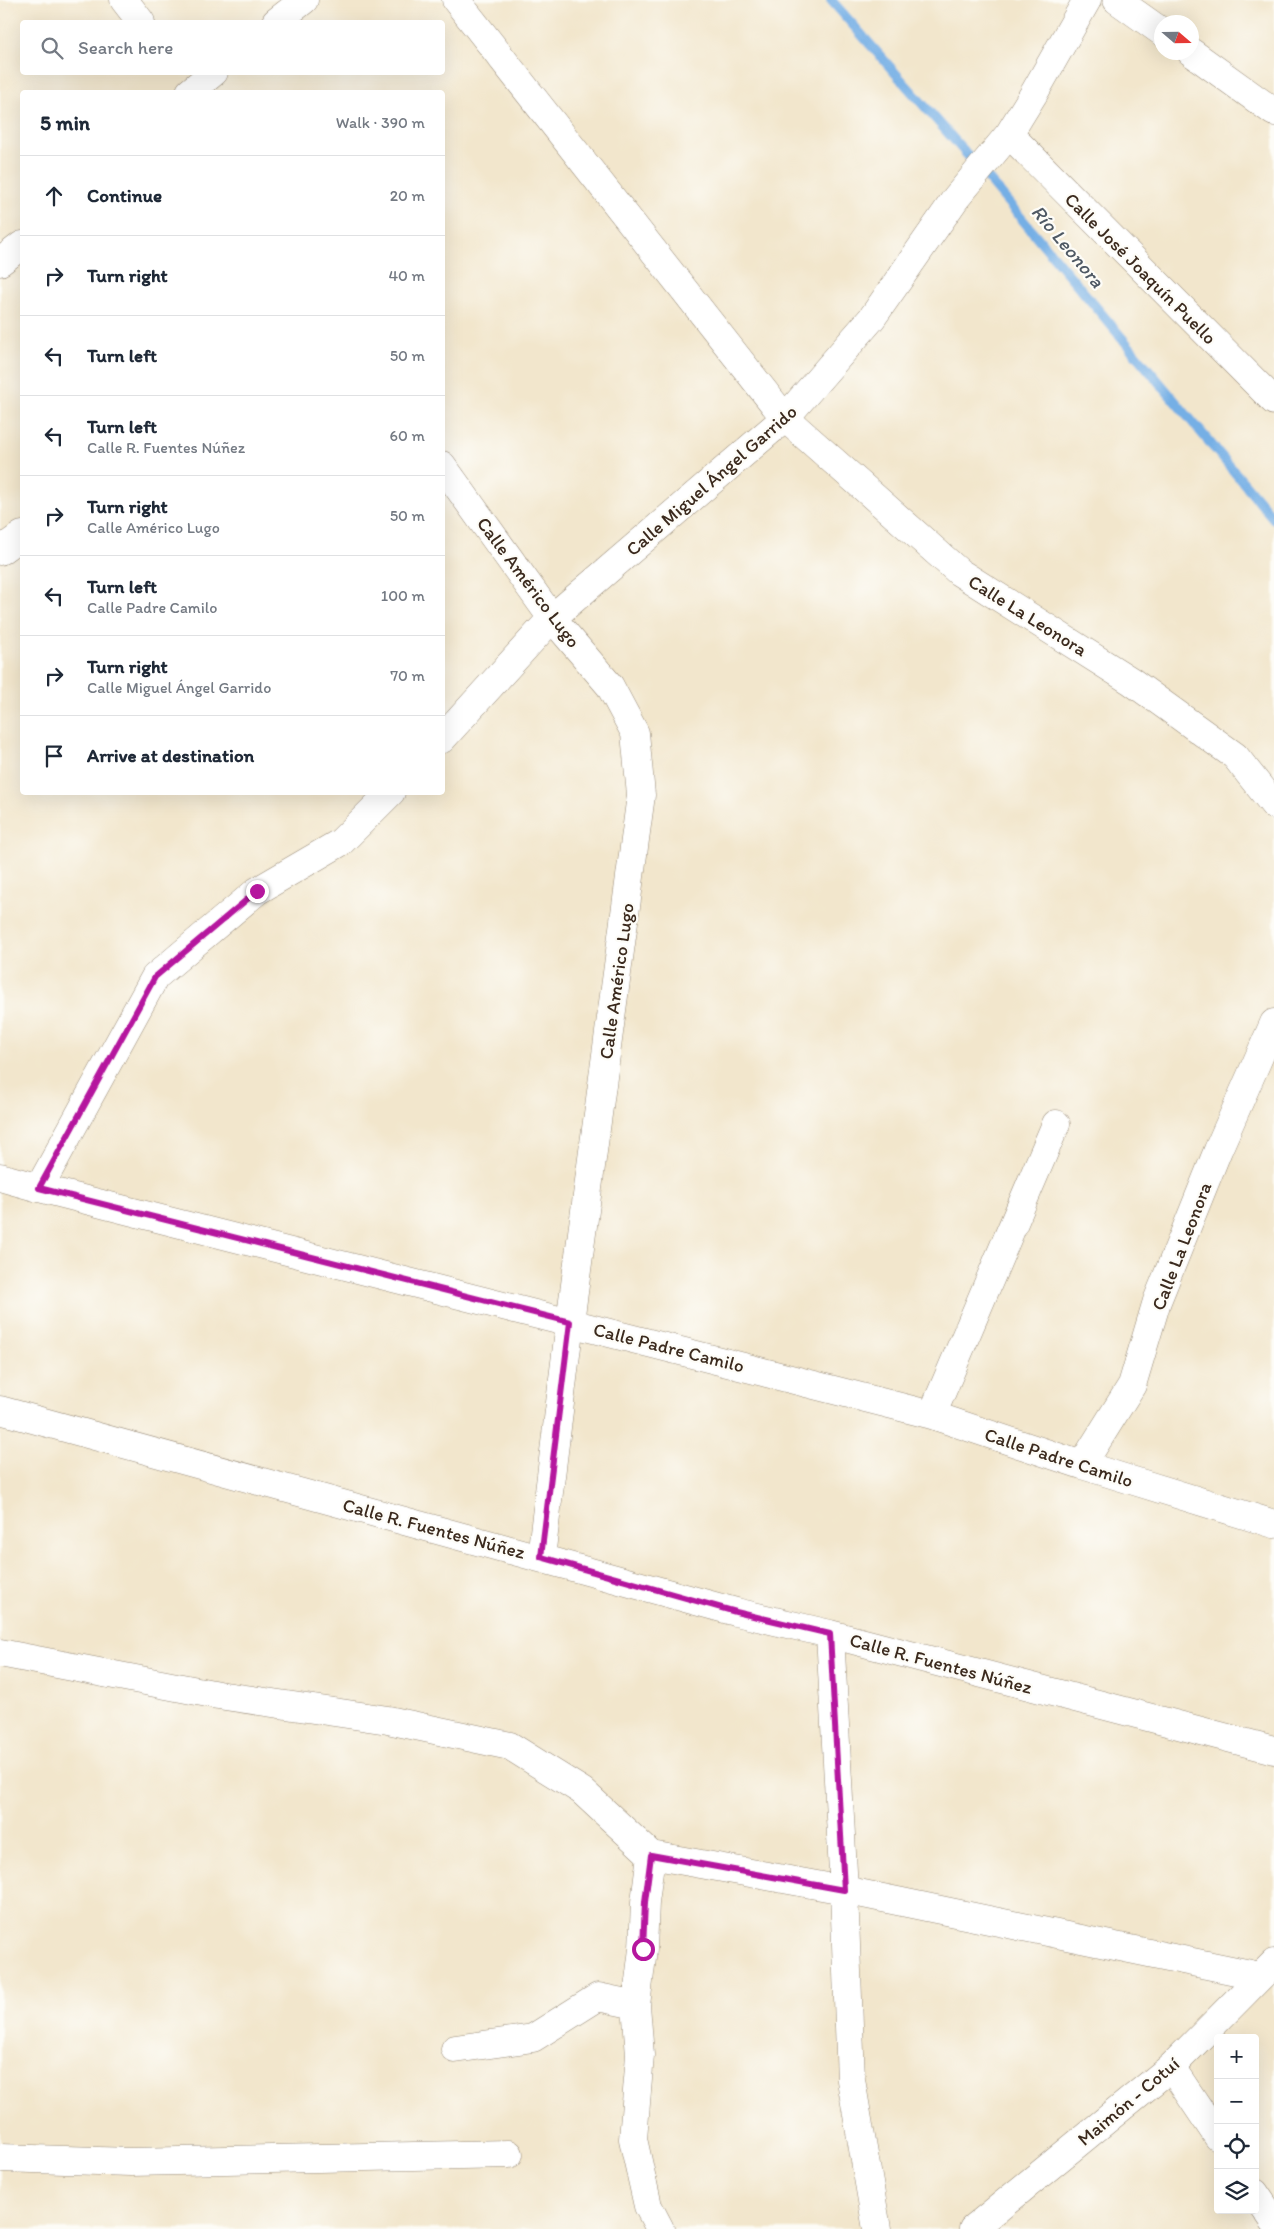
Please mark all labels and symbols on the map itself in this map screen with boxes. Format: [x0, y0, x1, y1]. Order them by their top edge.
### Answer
north arrow [1154, 15, 1199, 60]
street label: Calle José Joaquín Puello [1060, 188, 1221, 349]
water label: Río Leonora [1026, 200, 1110, 293]
street label: Calle Miguel Ángel Garrido [621, 400, 801, 561]
street label: Calle Américo Lugo [472, 512, 585, 652]
street label: Calle La Leonora [964, 570, 1091, 661]
route end [246, 880, 269, 903]
street label: Calle Américo Lugo [594, 901, 639, 1061]
street label: Calle La Leonora [1146, 1179, 1217, 1314]
street label: Calle Padre Camilo [591, 1318, 747, 1377]
street label: Calle Padre Camilo [982, 1423, 1136, 1492]
street label: Calle R. Fuentes Núñez [340, 1493, 528, 1564]
street label: Calle R. Fuentes Núñez [847, 1628, 1035, 1699]
route start [632, 1938, 655, 1961]
street label: Maimón - Cotuí [1073, 2052, 1184, 2151]

